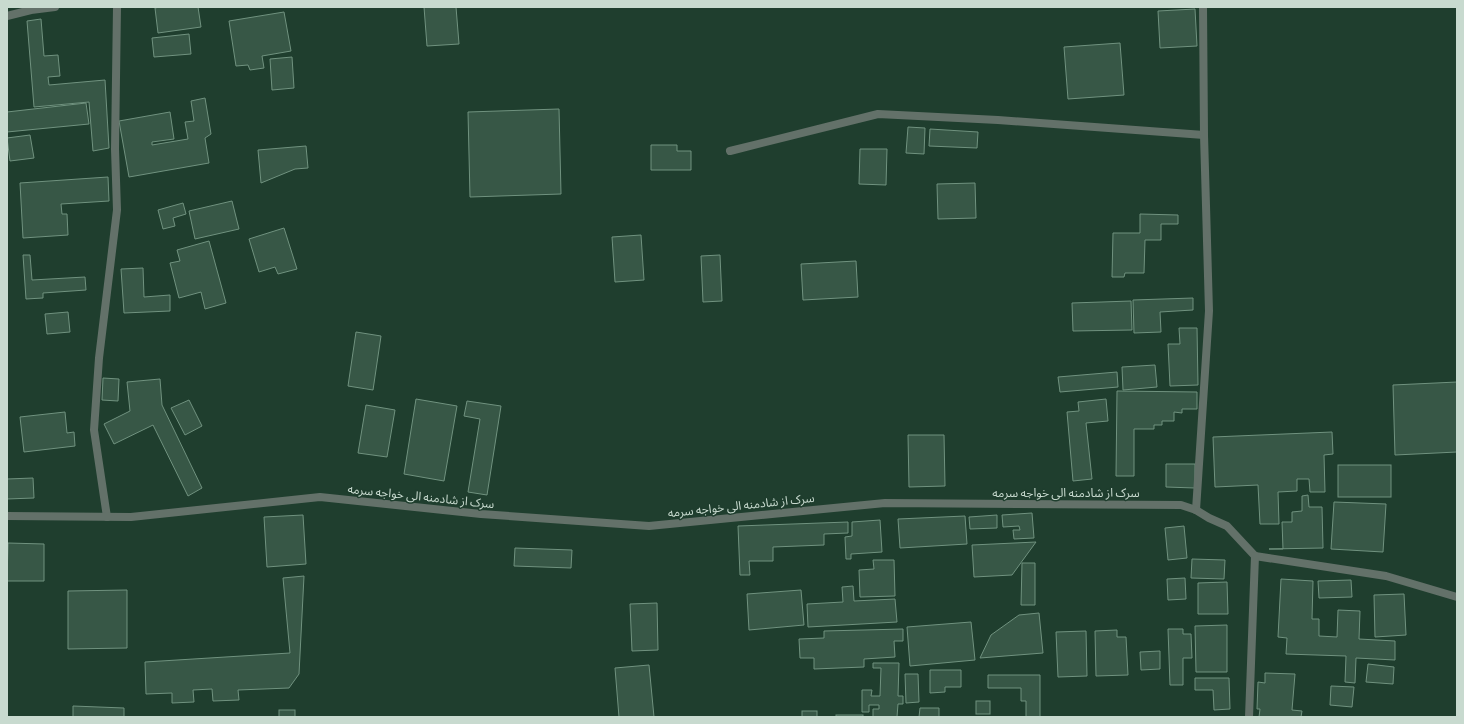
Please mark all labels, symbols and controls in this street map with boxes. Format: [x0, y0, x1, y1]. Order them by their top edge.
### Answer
street label: سرک از شادمنه الی خواجه سرمه [347, 480, 495, 512]
street label: سرک از شادمنه الی خواجه سرمه [992, 484, 1140, 501]
street label: سرک از شادمنه الی خواجه سرمه [667, 489, 815, 521]

